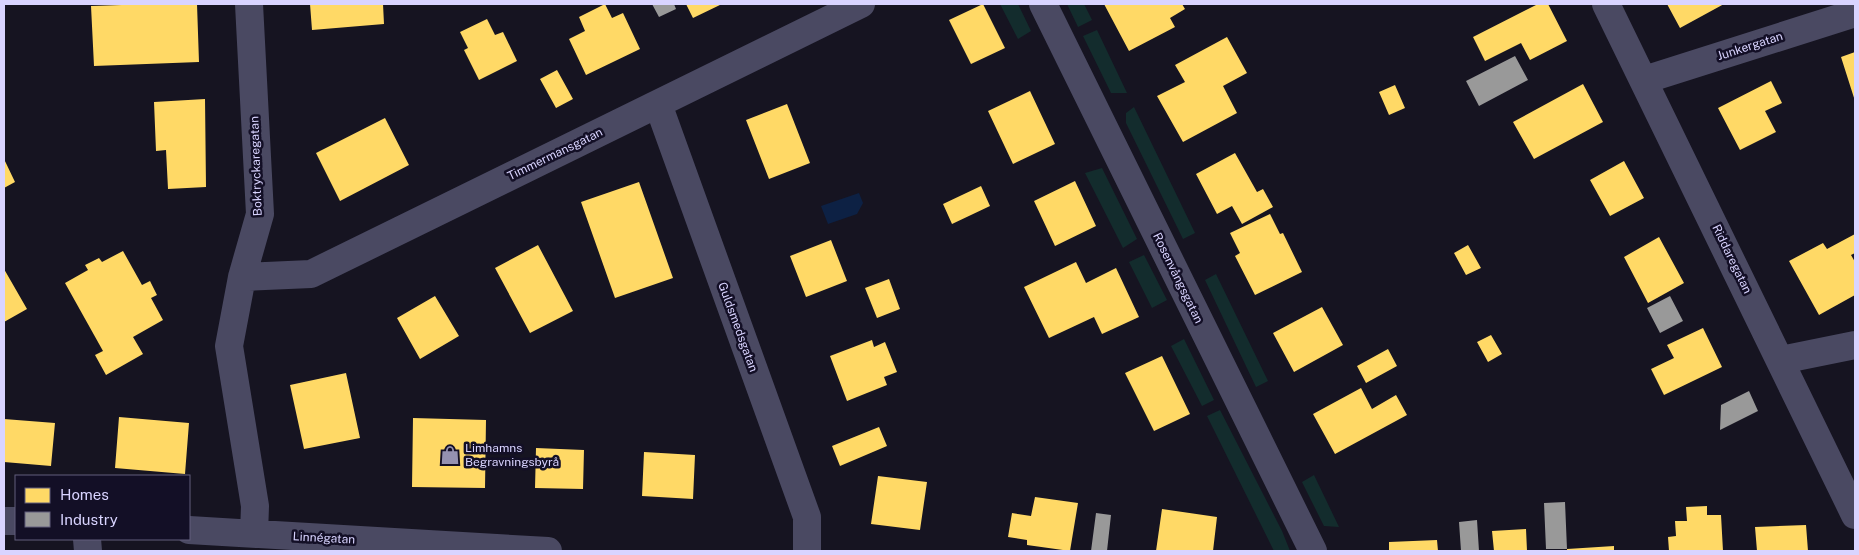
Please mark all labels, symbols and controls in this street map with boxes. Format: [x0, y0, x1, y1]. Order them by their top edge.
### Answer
street label: Junkergatan [1715, 29, 1785, 63]
street label: Boktryckaregatan [247, 116, 265, 216]
street label: Timmermansgatan [505, 125, 605, 183]
street label: Riddaregatan [1709, 222, 1755, 296]
street label: Rosenvångsgatan [1150, 230, 1206, 326]
street label: Guldsmedsgatan [715, 280, 761, 374]
place label: Limhamns Begravningsbyrå [465, 441, 559, 469]
shop icon: Limhamns Begravningsbyrå [439, 444, 461, 466]
legend [15, 475, 190, 540]
text: Homes [60, 486, 109, 503]
text: Industry [60, 511, 118, 528]
street label: Linnégatan [292, 529, 356, 547]

